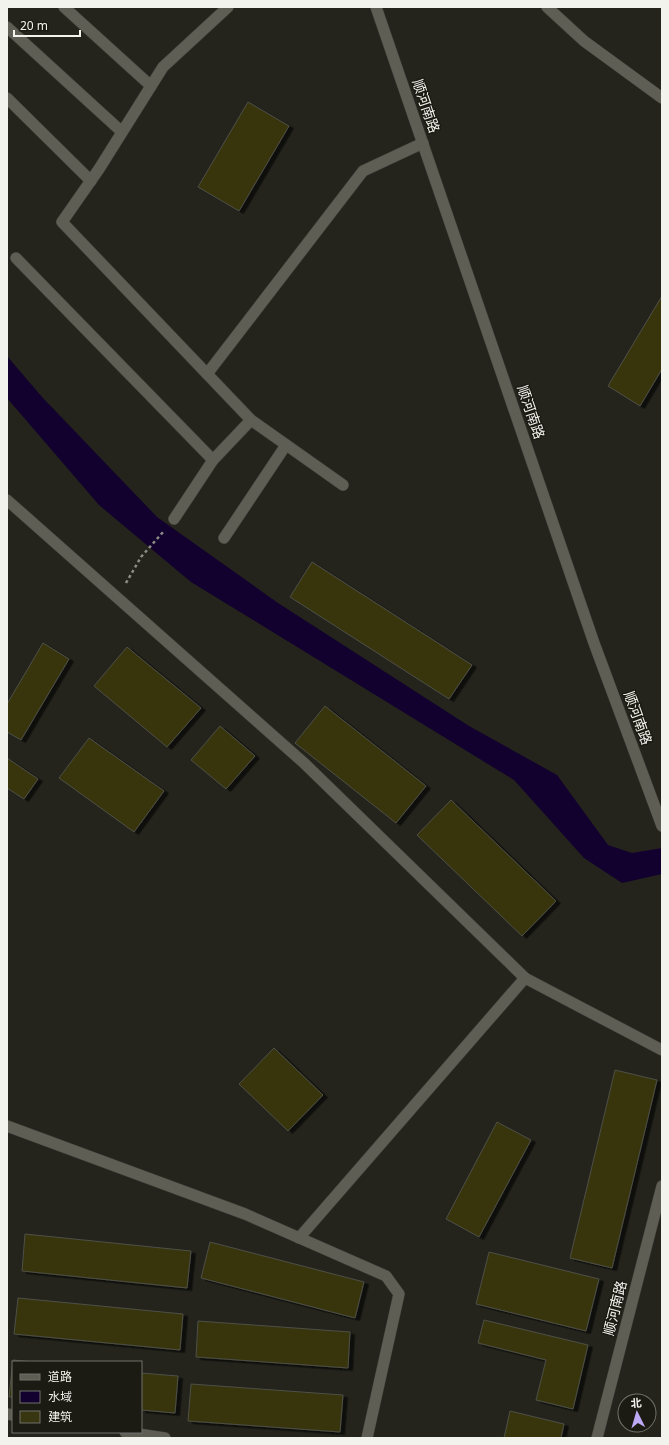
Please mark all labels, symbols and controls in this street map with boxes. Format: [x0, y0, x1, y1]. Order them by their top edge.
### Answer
scale bar [14, 12, 80, 38]
text: 20 m [20, 17, 48, 34]
street label: 顺河南路 [408, 76, 445, 135]
street label: 顺河南路 [513, 382, 550, 441]
street label: 顺河南路 [620, 688, 657, 747]
street label: 顺河南路 [599, 1278, 631, 1337]
legend [12, 1361, 142, 1433]
text: 道路 [48, 1368, 72, 1385]
text: 水域 [48, 1388, 72, 1405]
north arrow [617, 1393, 657, 1433]
text: 北 [630, 1395, 642, 1410]
text: 建筑 [48, 1408, 72, 1425]

